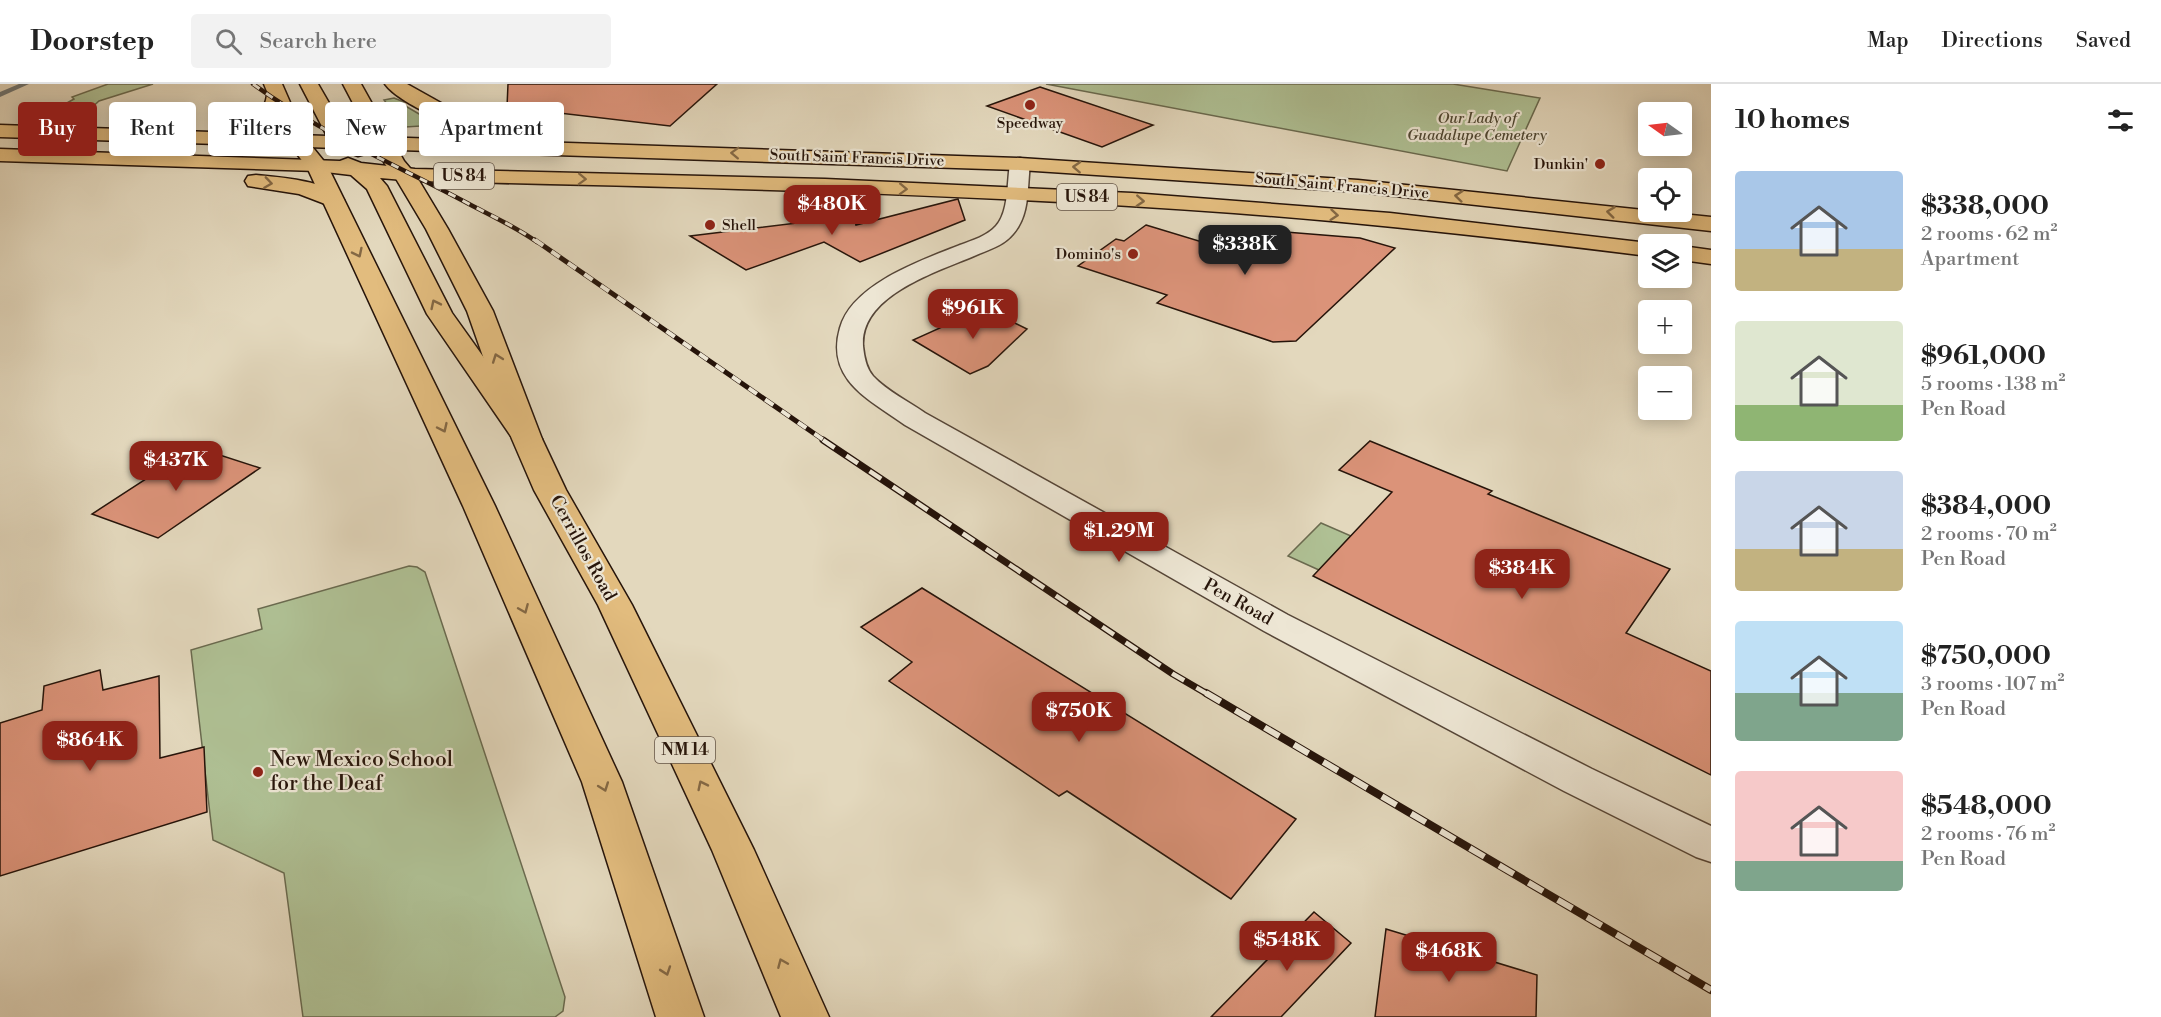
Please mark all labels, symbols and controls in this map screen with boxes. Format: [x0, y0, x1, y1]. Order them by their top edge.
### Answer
search box [191, 14, 611, 68]
text: Doorstep [30, 24, 155, 59]
icon: search [212, 25, 245, 58]
text: Search here [260, 28, 377, 55]
text: Map [1867, 28, 1909, 54]
text: Directions [1942, 28, 2043, 54]
text: Saved [2076, 28, 2131, 54]
marker: Speedway [1023, 98, 1037, 112]
chip: Buy [18, 102, 97, 156]
chip: Rent [109, 102, 196, 156]
chip: Filters [208, 102, 313, 156]
chip: New [325, 102, 407, 156]
chip: Apartment [419, 102, 564, 156]
north arrow [1638, 102, 1692, 156]
map controls [1638, 102, 1692, 420]
text: 10 homes [1735, 104, 1850, 136]
icon: filters [2104, 104, 2137, 137]
park label: Our Lady of Guadalupe Cemetery [1407, 109, 1548, 145]
place label: Speedway [997, 114, 1064, 133]
street label: South Saint Francis Drive [769, 145, 945, 171]
one-way arrow [731, 147, 740, 160]
place label: Dunkin' [1534, 155, 1588, 174]
marker: Dunkin' [1593, 157, 1607, 171]
one-way arrow [1073, 161, 1082, 174]
road number: US 84 [434, 163, 494, 189]
button: locate [1638, 168, 1692, 222]
street label: South Saint Francis Drive [1254, 169, 1430, 203]
one-way arrow [578, 173, 587, 185]
one-way arrow [263, 176, 273, 188]
one-way arrow [899, 183, 908, 196]
road number: US 84 [1057, 184, 1117, 210]
pin: $480K [790, 185, 874, 236]
one-way arrow [1454, 190, 1463, 203]
text: $338,000 [1921, 190, 2049, 222]
text: $480K [798, 192, 866, 217]
one-way arrow [1135, 194, 1144, 207]
icon: home [1783, 195, 1855, 267]
one-way arrow [1607, 207, 1616, 219]
one-way arrow [1330, 208, 1339, 221]
place label: Shell [722, 216, 757, 235]
marker: Shell [703, 218, 717, 232]
text: 2 rooms · 62 m² [1921, 222, 2057, 247]
pin: $338K [1203, 225, 1287, 276]
text: $338K [1213, 232, 1277, 257]
button: layers [1638, 234, 1692, 288]
place label: Domino's [1056, 245, 1121, 264]
one-way arrow [351, 246, 363, 257]
marker: Domino's [1126, 247, 1140, 261]
text: Apartment [1921, 247, 2019, 272]
pin: $961K [931, 289, 1015, 340]
text: $961K [942, 296, 1004, 321]
one-way arrow [431, 299, 443, 310]
button: + [1638, 300, 1692, 354]
text: $961,000 [1921, 340, 2046, 372]
icon: home [1783, 345, 1855, 417]
one-way arrow [492, 353, 504, 364]
button: − [1638, 366, 1692, 420]
text: 5 rooms · 138 m² [1921, 372, 2065, 397]
text: Pen Road [1921, 397, 2006, 422]
one-way arrow [435, 422, 447, 433]
pin: $437K [134, 441, 218, 492]
text: $437K [144, 448, 208, 473]
text: $384,000 [1921, 490, 2051, 522]
street label: Cerrillos Road [544, 491, 622, 606]
icon: home [1783, 495, 1855, 567]
pin: $1.29M [1070, 512, 1168, 563]
text: $1.29M [1084, 519, 1154, 544]
text: 2 rooms · 70 m² [1921, 522, 2057, 547]
text: Pen Road [1921, 547, 2006, 572]
pin: $384K [1480, 549, 1564, 600]
text: $384K [1489, 556, 1555, 581]
street label: Pen Road [1199, 573, 1278, 631]
one-way arrow [517, 603, 529, 614]
text: $750,000 [1921, 640, 2051, 672]
icon: home [1783, 645, 1855, 717]
text: 3 rooms · 107 m² [1921, 672, 2065, 697]
pin: $750K [1037, 692, 1121, 743]
text: Pen Road [1921, 697, 2006, 722]
text: $750K [1046, 699, 1112, 724]
pin: $864K [48, 721, 132, 772]
text: $864K [56, 728, 124, 753]
road number: NM 14 [655, 737, 715, 763]
place label: New Mexico School for the Deaf [270, 747, 453, 797]
marker: New Mexico School for the Deaf [251, 765, 265, 779]
one-way arrow [596, 781, 609, 791]
one-way arrow [698, 781, 710, 792]
text: $548,000 [1921, 790, 2052, 822]
icon: home [1783, 795, 1855, 867]
text: 2 rooms · 76 m² [1921, 822, 2055, 847]
text: Pen Road [1921, 847, 2006, 872]
pin: $548K [1245, 921, 1329, 972]
text: $548K [1254, 928, 1320, 953]
pin: $468K [1407, 932, 1491, 983]
text: $468K [1416, 939, 1482, 964]
one-way arrow [777, 959, 789, 970]
one-way arrow [658, 965, 671, 976]

